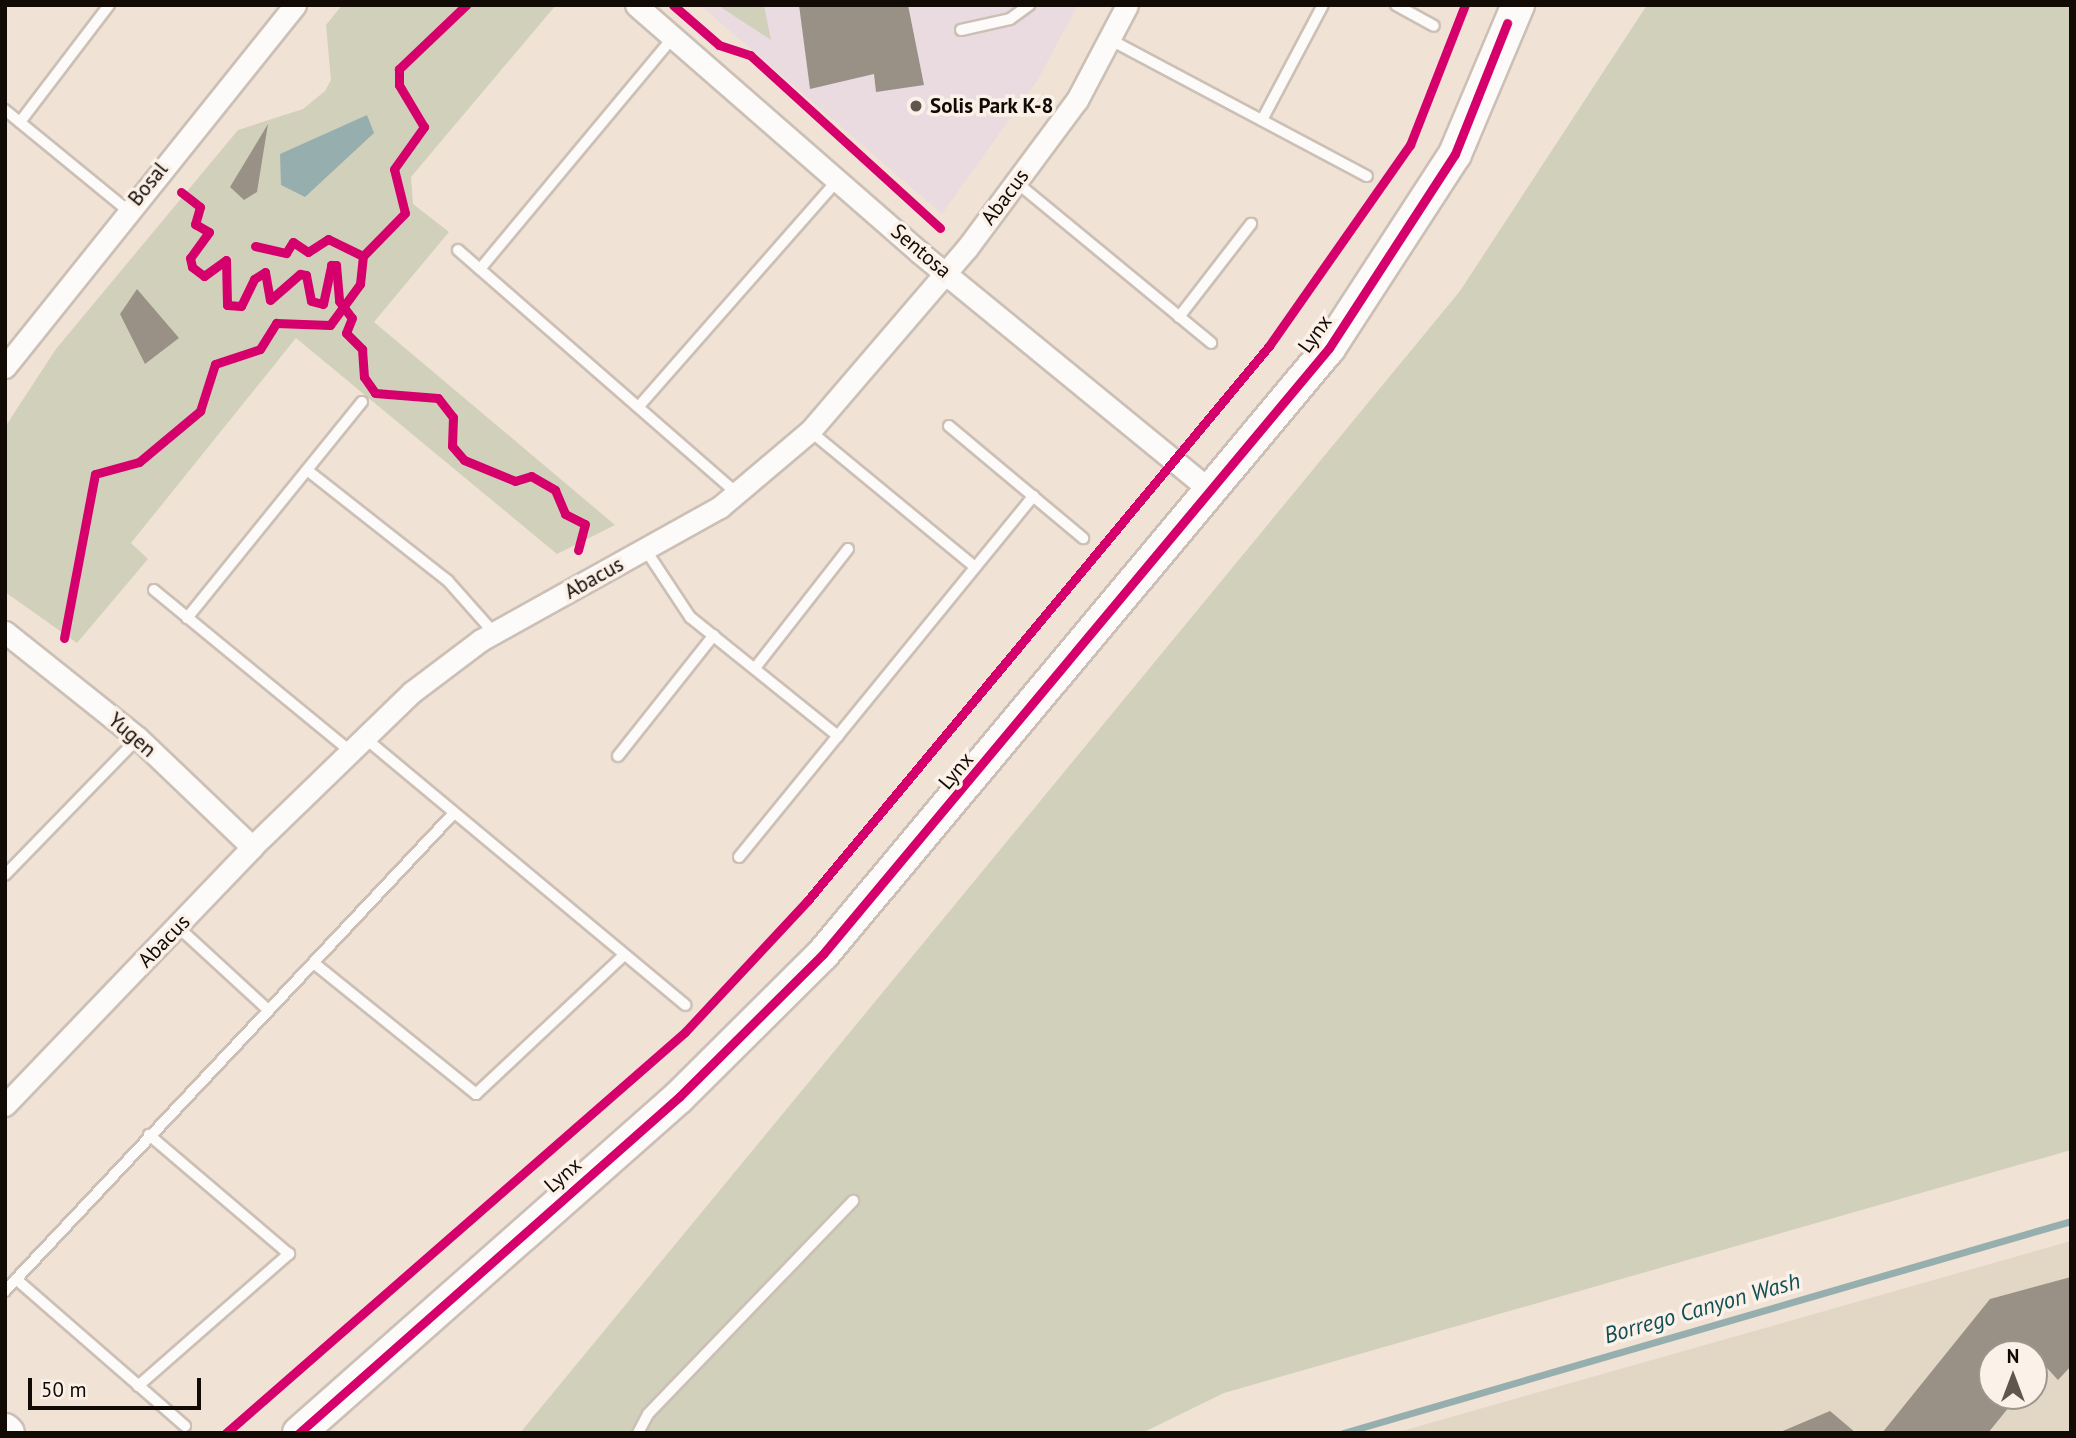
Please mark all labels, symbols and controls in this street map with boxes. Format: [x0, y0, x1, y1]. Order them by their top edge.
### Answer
place label: Solis Park K-8 [930, 93, 1054, 119]
marker: Solis Park K-8 [908, 98, 924, 114]
street label: Bosal [123, 157, 173, 211]
street label: Abacus [976, 164, 1034, 230]
street label: Sentosa [886, 219, 956, 283]
street label: Lynx [1293, 310, 1337, 358]
street label: Abacus [560, 552, 628, 604]
street label: Yugen [103, 707, 161, 763]
street label: Lynx [933, 747, 979, 795]
street label: Abacus [133, 909, 195, 973]
street label: Lynx [539, 1152, 587, 1198]
water label: Borrego Canyon Wash [1600, 1267, 1804, 1349]
north arrow [1978, 1340, 2048, 1410]
text: N [2007, 1344, 2019, 1368]
scale bar [32, 1364, 205, 1408]
text: 50 m [41, 1376, 87, 1403]

